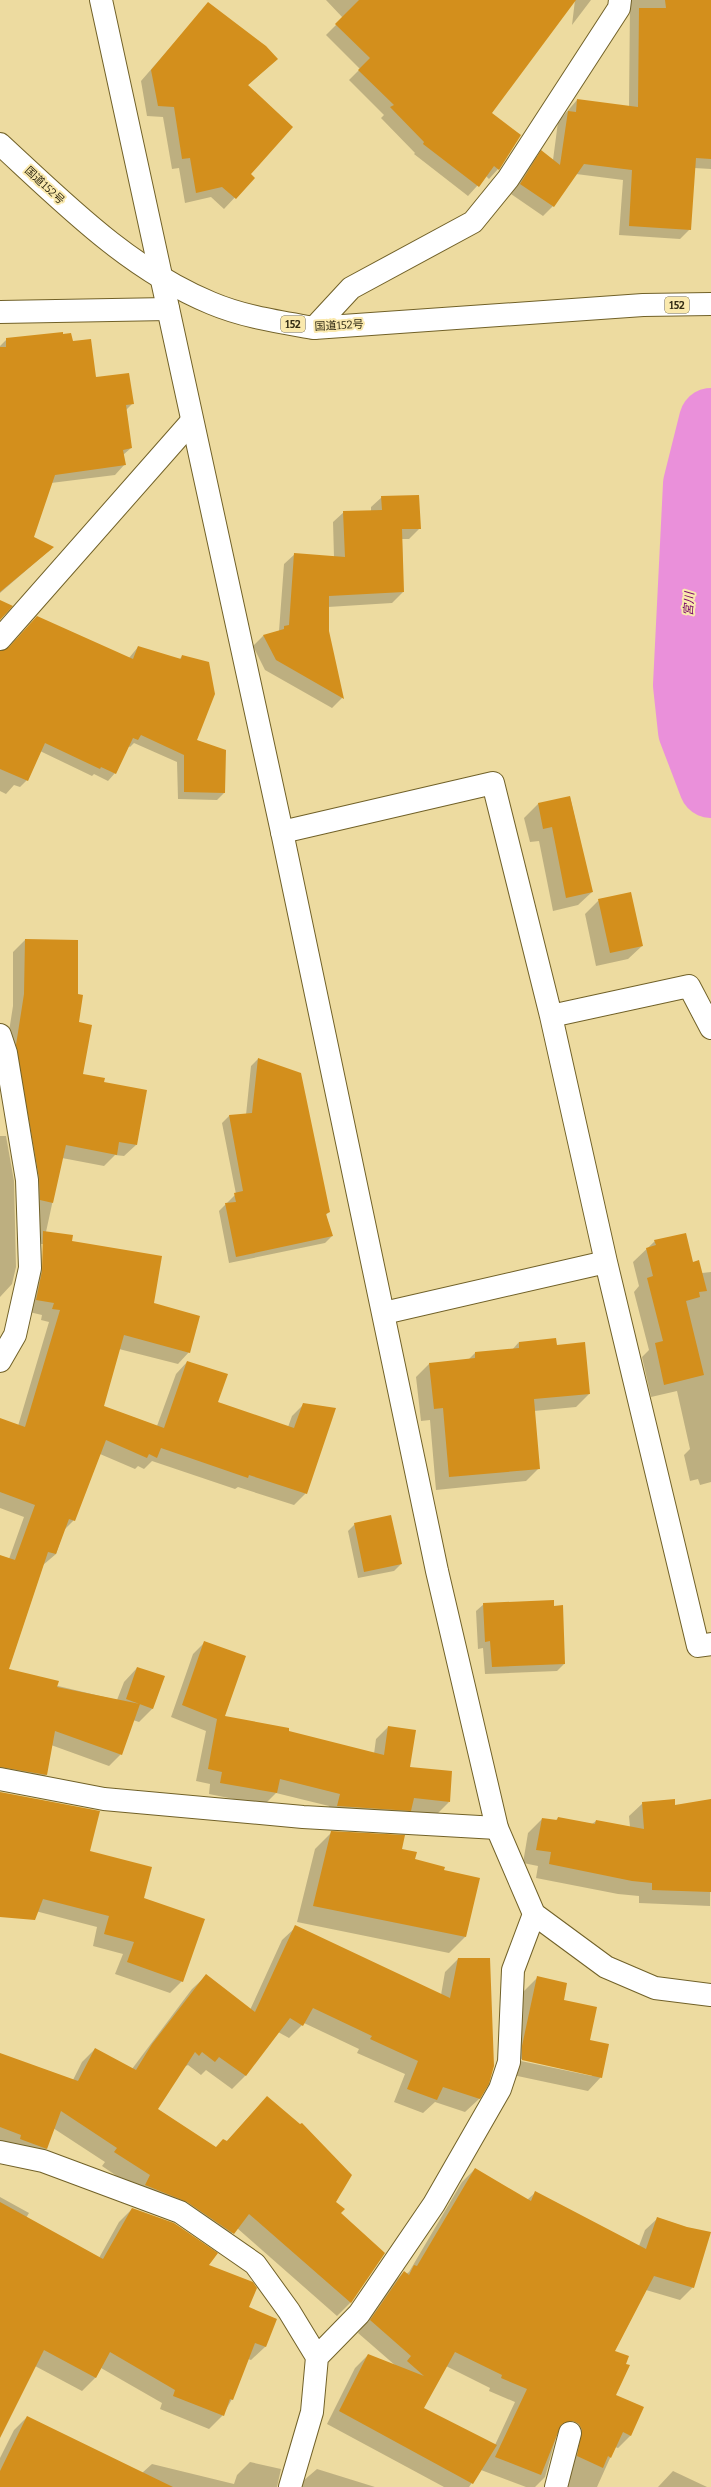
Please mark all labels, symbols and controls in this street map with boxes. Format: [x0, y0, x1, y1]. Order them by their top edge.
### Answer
street label: 国道152号 [22, 164, 67, 207]
road number: 152 [665, 297, 689, 313]
road number: 152 [281, 316, 305, 332]
street label: 国道152号 [314, 318, 364, 333]
water label: 宮川 [681, 590, 697, 616]

